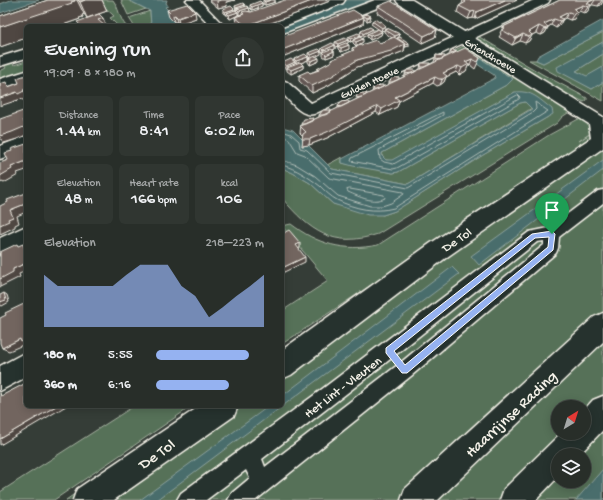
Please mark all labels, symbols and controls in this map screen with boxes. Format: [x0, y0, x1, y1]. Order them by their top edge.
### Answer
button: share [222, 37, 264, 79]
street label: Griendhoeve [462, 37, 518, 77]
text: Evening run [44, 38, 151, 64]
street label: Gulden Hoeve [339, 65, 401, 102]
text: 19:09 · 8 × 180 m [44, 66, 136, 81]
text: Distance [59, 110, 98, 122]
text: Time [144, 110, 164, 122]
text: Pace [219, 110, 240, 122]
text: 1.44 [57, 122, 85, 142]
text: 8:41 [139, 122, 169, 142]
text: 6:02 [204, 122, 236, 142]
text: km [85, 127, 100, 139]
text: /km [236, 127, 254, 139]
text: Elevation [57, 178, 101, 190]
text: Heart rate [129, 178, 179, 190]
text: kcal [221, 178, 238, 190]
text: 48 [65, 190, 82, 210]
text: 166 [131, 190, 155, 210]
text: 106 [217, 190, 242, 210]
pin [535, 193, 569, 234]
text: m [82, 195, 93, 207]
text: bpm [155, 195, 177, 207]
icon: arrive [541, 199, 563, 221]
street label: De Tol [439, 226, 475, 257]
text: Elevation [44, 236, 96, 251]
text: 218–223 m [205, 236, 264, 251]
text: 180 m [44, 348, 76, 363]
text: 5:55 [108, 348, 133, 363]
street label: Het Lint - Vleuten [302, 354, 386, 422]
street label: Haarrijnse Rading [463, 368, 562, 463]
text: 360 m [44, 378, 77, 393]
text: 6:16 [108, 378, 131, 393]
north arrow [551, 400, 591, 440]
map controls [551, 400, 591, 488]
street label: De Tol [135, 436, 180, 476]
button: layers [551, 448, 591, 488]

